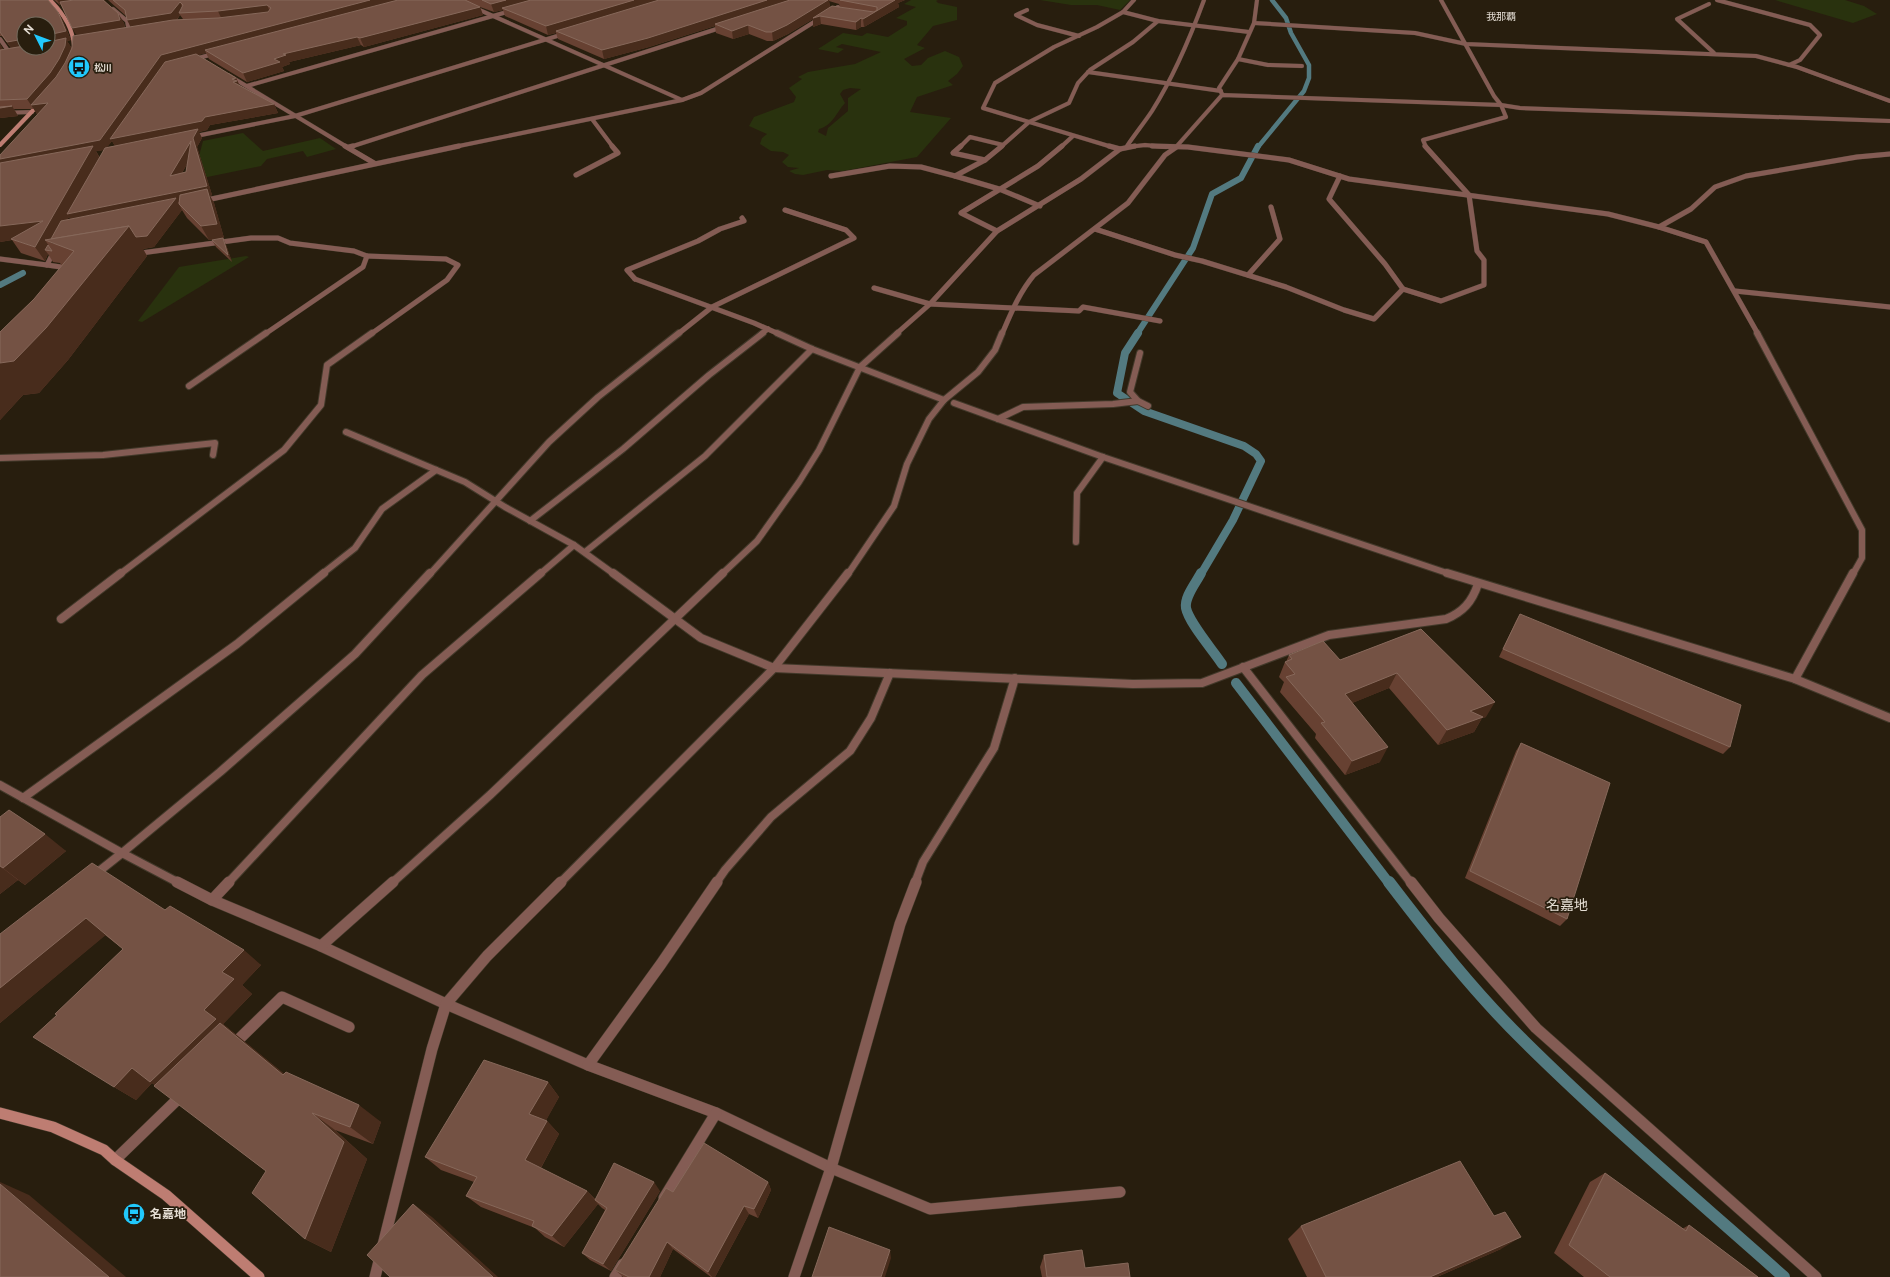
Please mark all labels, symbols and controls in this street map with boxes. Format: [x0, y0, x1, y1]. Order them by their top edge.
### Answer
district label: 我那覇 [1486, 10, 1516, 22]
north arrow [16, 16, 56, 56]
text: N [21, 22, 36, 37]
bus stop icon: 松川 [66, 54, 92, 80]
place label: 松川 [94, 62, 112, 73]
district label: 名嘉地 [1546, 897, 1588, 913]
bus stop icon: 名嘉地 [121, 1201, 147, 1227]
place label: 名嘉地 [150, 1207, 186, 1221]

